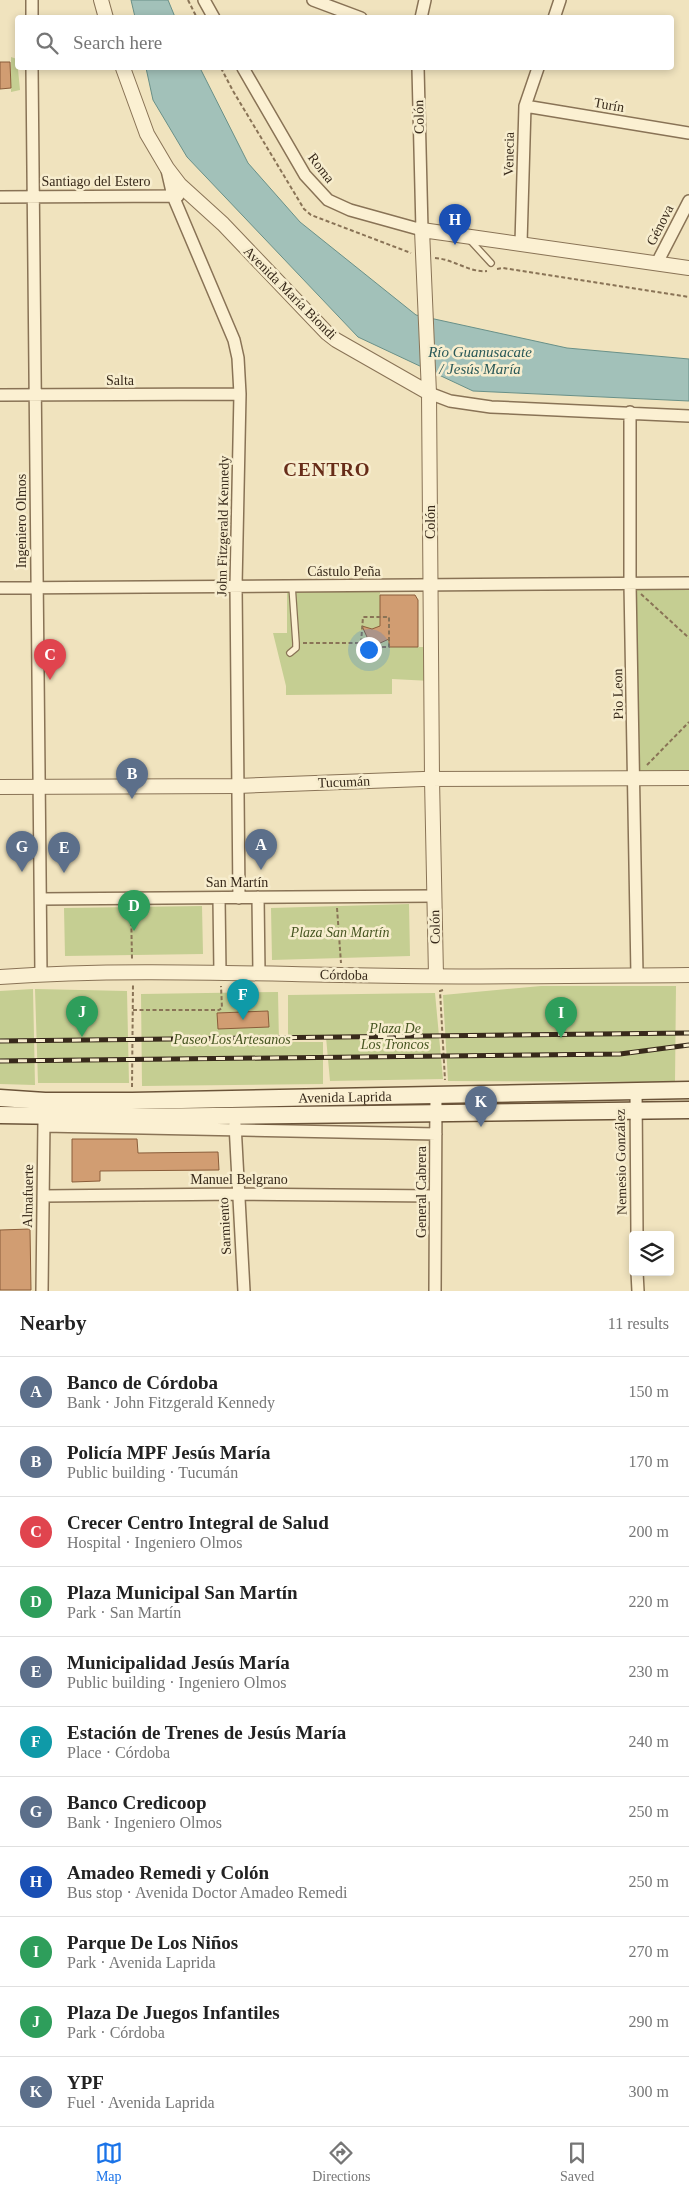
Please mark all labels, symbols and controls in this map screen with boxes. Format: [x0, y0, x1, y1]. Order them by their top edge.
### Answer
search box [15, 15, 674, 70]
icon: search [33, 29, 61, 57]
text: Search here [73, 32, 162, 53]
street label: Turín [593, 95, 625, 115]
street label: Colón [411, 100, 427, 134]
street label: Venecia [501, 131, 517, 176]
street label: Roma [305, 150, 338, 186]
street label: Santiago del Estero [42, 174, 150, 189]
street label: Génova [643, 202, 677, 248]
pin: H [439, 204, 471, 245]
street label: Avenida María Biondi [241, 244, 340, 343]
water label: Río Guanusacate / Jesús María [427, 344, 532, 377]
street label: Salta [106, 373, 135, 388]
street label: John Fitzgerald Kennedy [214, 456, 232, 596]
district label: CENTRO [283, 459, 371, 480]
street label: Ingeniero Olmos [14, 474, 29, 568]
street label: Colón [423, 505, 438, 539]
street label: Cástulo Peña [307, 564, 382, 579]
your location [356, 637, 382, 663]
pin: C [34, 639, 66, 680]
street label: Pio Leon [610, 668, 626, 720]
pin: B [116, 758, 148, 799]
street label: Tucumán [318, 774, 370, 790]
pin: A [245, 829, 277, 870]
pin: G [6, 831, 38, 872]
pin: E [48, 832, 80, 873]
street label: San Martín [206, 875, 268, 890]
pin: D [118, 890, 150, 931]
street label: Colón [427, 910, 443, 944]
park label: Plaza San Martín [290, 925, 389, 940]
street label: Córdoba [320, 967, 369, 983]
pin: F [227, 979, 259, 1020]
pin: J [66, 996, 98, 1037]
pin: I [545, 997, 577, 1038]
park label: Plaza De Los Troncos [360, 1021, 430, 1052]
park label: Paseo Los Artesanos [172, 1032, 291, 1047]
pin: K [465, 1086, 497, 1127]
street label: Avenida Laprida [298, 1088, 393, 1105]
street label: Nemesio González [613, 1109, 629, 1215]
street label: General Cabrera [414, 1145, 429, 1238]
street label: Almafuerte [20, 1164, 36, 1228]
street label: Manuel Belgrano [190, 1172, 288, 1187]
street label: Sarmiento [216, 1197, 234, 1255]
map controls [629, 1231, 674, 1276]
button: layers [629, 1231, 674, 1276]
text: Nearby [20, 1311, 87, 1335]
text: 11 results [608, 1315, 669, 1332]
text: Banco de Córdoba [67, 1372, 218, 1393]
text: A [30, 1383, 42, 1400]
text: 150 m [629, 1383, 669, 1400]
text: Bank · John Fitzgerald Kennedy [67, 1394, 275, 1411]
text: Policía MPF Jesús María [67, 1442, 271, 1463]
text: B [31, 1453, 41, 1470]
text: 170 m [629, 1453, 669, 1470]
text: Public building · Tucumán [67, 1464, 238, 1481]
text: Crecer Centro Integral de Salud [67, 1512, 329, 1533]
text: C [30, 1523, 42, 1540]
text: 200 m [629, 1523, 669, 1540]
text: Hospital · Ingeniero Olmos [67, 1534, 243, 1551]
text: Plaza Municipal San Martín [67, 1582, 298, 1603]
text: D [30, 1593, 42, 1610]
text: 220 m [629, 1593, 669, 1610]
text: Park · San Martín [67, 1604, 181, 1621]
text: Municipalidad Jesús María [67, 1652, 290, 1673]
text: E [31, 1663, 41, 1680]
text: 230 m [629, 1663, 669, 1680]
text: Public building · Ingeniero Olmos [67, 1674, 287, 1691]
text: Estación de Trenes de Jesús María [67, 1722, 346, 1743]
text: F [31, 1733, 41, 1750]
text: 240 m [629, 1733, 669, 1750]
text: Place · Córdoba [67, 1744, 170, 1761]
text: Banco Credicoop [67, 1792, 207, 1813]
text: G [30, 1803, 42, 1820]
text: 250 m [629, 1803, 669, 1820]
text: Bank · Ingeniero Olmos [67, 1814, 222, 1831]
text: Amadeo Remedi y Colón [67, 1862, 269, 1883]
text: H [30, 1873, 42, 1890]
text: 250 m [629, 1873, 669, 1890]
text: Bus stop · Avenida Doctor Amadeo Remedi [67, 1884, 348, 1901]
text: Parque De Los Niños [67, 1932, 238, 1953]
text: I [33, 1943, 39, 1960]
text: 270 m [629, 1943, 669, 1960]
text: Park · Avenida Laprida [67, 1954, 216, 1971]
text: Plaza De Juegos Infantiles [67, 2002, 280, 2023]
text: J [32, 2013, 40, 2030]
text: 290 m [629, 2013, 669, 2030]
text: Park · Córdoba [67, 2024, 165, 2041]
text: YPF [67, 2072, 104, 2093]
text: K [30, 2083, 42, 2100]
text: 300 m [629, 2083, 669, 2100]
text: Fuel · Avenida Laprida [67, 2094, 215, 2111]
tab: Map [95, 2139, 123, 2185]
tab: Directions [312, 2139, 371, 2185]
tab: Saved [560, 2139, 594, 2185]

